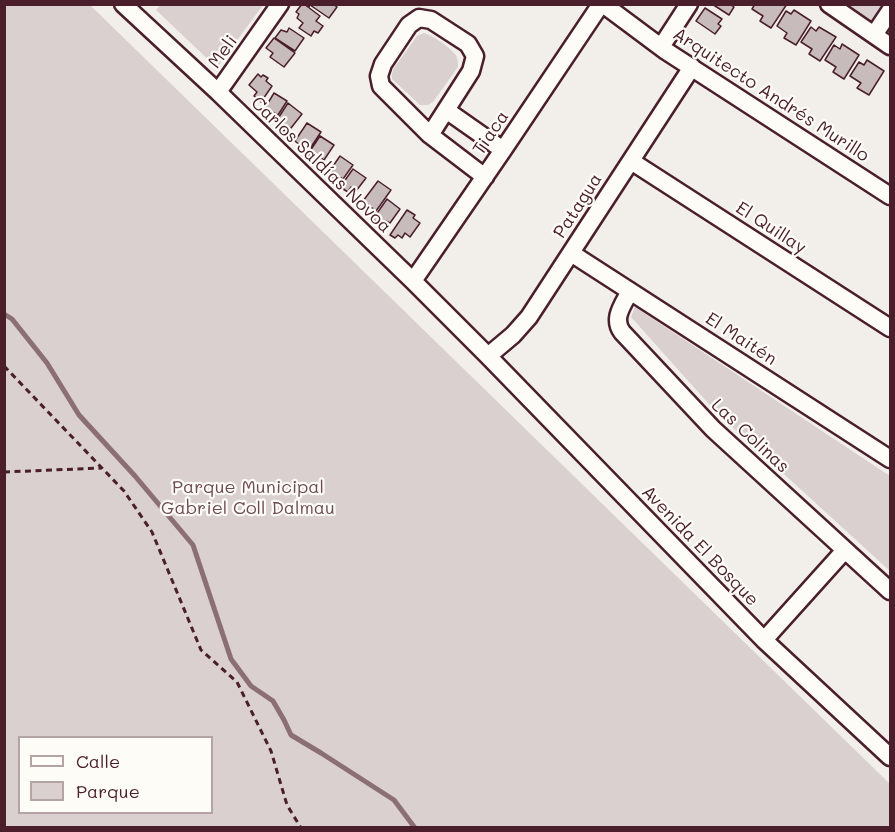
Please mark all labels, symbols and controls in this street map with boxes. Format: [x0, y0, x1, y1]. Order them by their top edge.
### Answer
street label: Arquitecto Andrés Murillo [669, 23, 873, 167]
street label: Meli [204, 31, 242, 73]
street label: Carlos Saldías Novoa [246, 92, 396, 238]
street label: Tiaca [468, 107, 514, 159]
street label: Patagua [549, 170, 607, 242]
street label: El Quillay [732, 197, 810, 259]
street label: El Maitén [701, 308, 781, 370]
street label: Las Colinas [707, 394, 793, 478]
park label: Parque Municipal Gabriel Coll Dalmau [161, 476, 335, 518]
street label: Avenida El Bosque [637, 481, 763, 611]
legend [18, 736, 213, 814]
text: Calle [76, 749, 120, 773]
text: Parque [76, 779, 140, 803]

